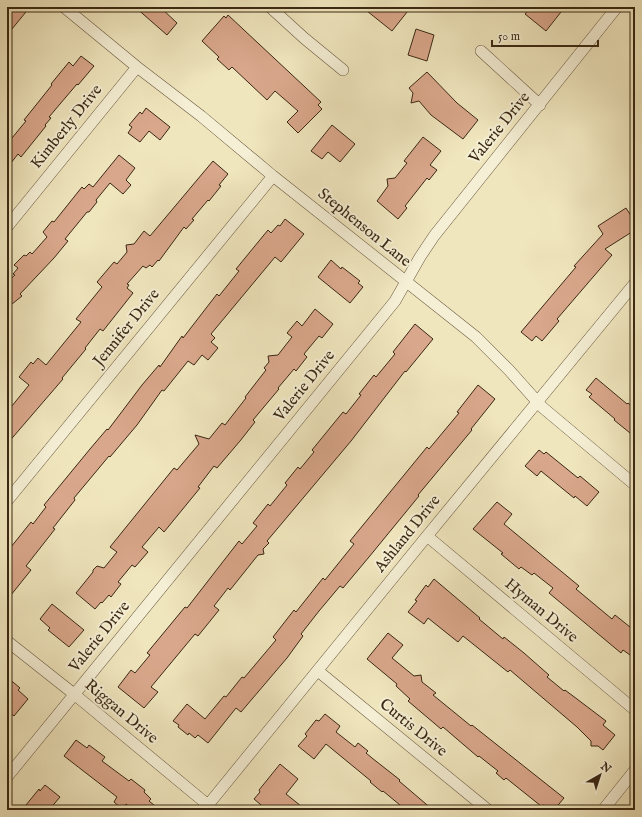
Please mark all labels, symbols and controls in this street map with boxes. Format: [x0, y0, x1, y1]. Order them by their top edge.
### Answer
scale bar [492, 22, 598, 48]
text: 50 m [498, 29, 520, 44]
street label: Kimberly Drive [27, 81, 107, 173]
street label: Valerie Drive [464, 88, 535, 169]
street label: Stephenson Lane [313, 184, 415, 272]
street label: Jennifer Drive [88, 285, 165, 373]
street label: Valerie Drive [269, 346, 340, 427]
street label: Ashland Drive [370, 491, 445, 578]
street label: Hyman Drive [500, 574, 582, 648]
street label: Valerie Drive [64, 597, 135, 678]
street label: Riggan Drive [80, 675, 162, 749]
street label: Curtis Drive [375, 695, 451, 761]
north arrow [580, 755, 620, 795]
text: N [597, 759, 614, 777]

